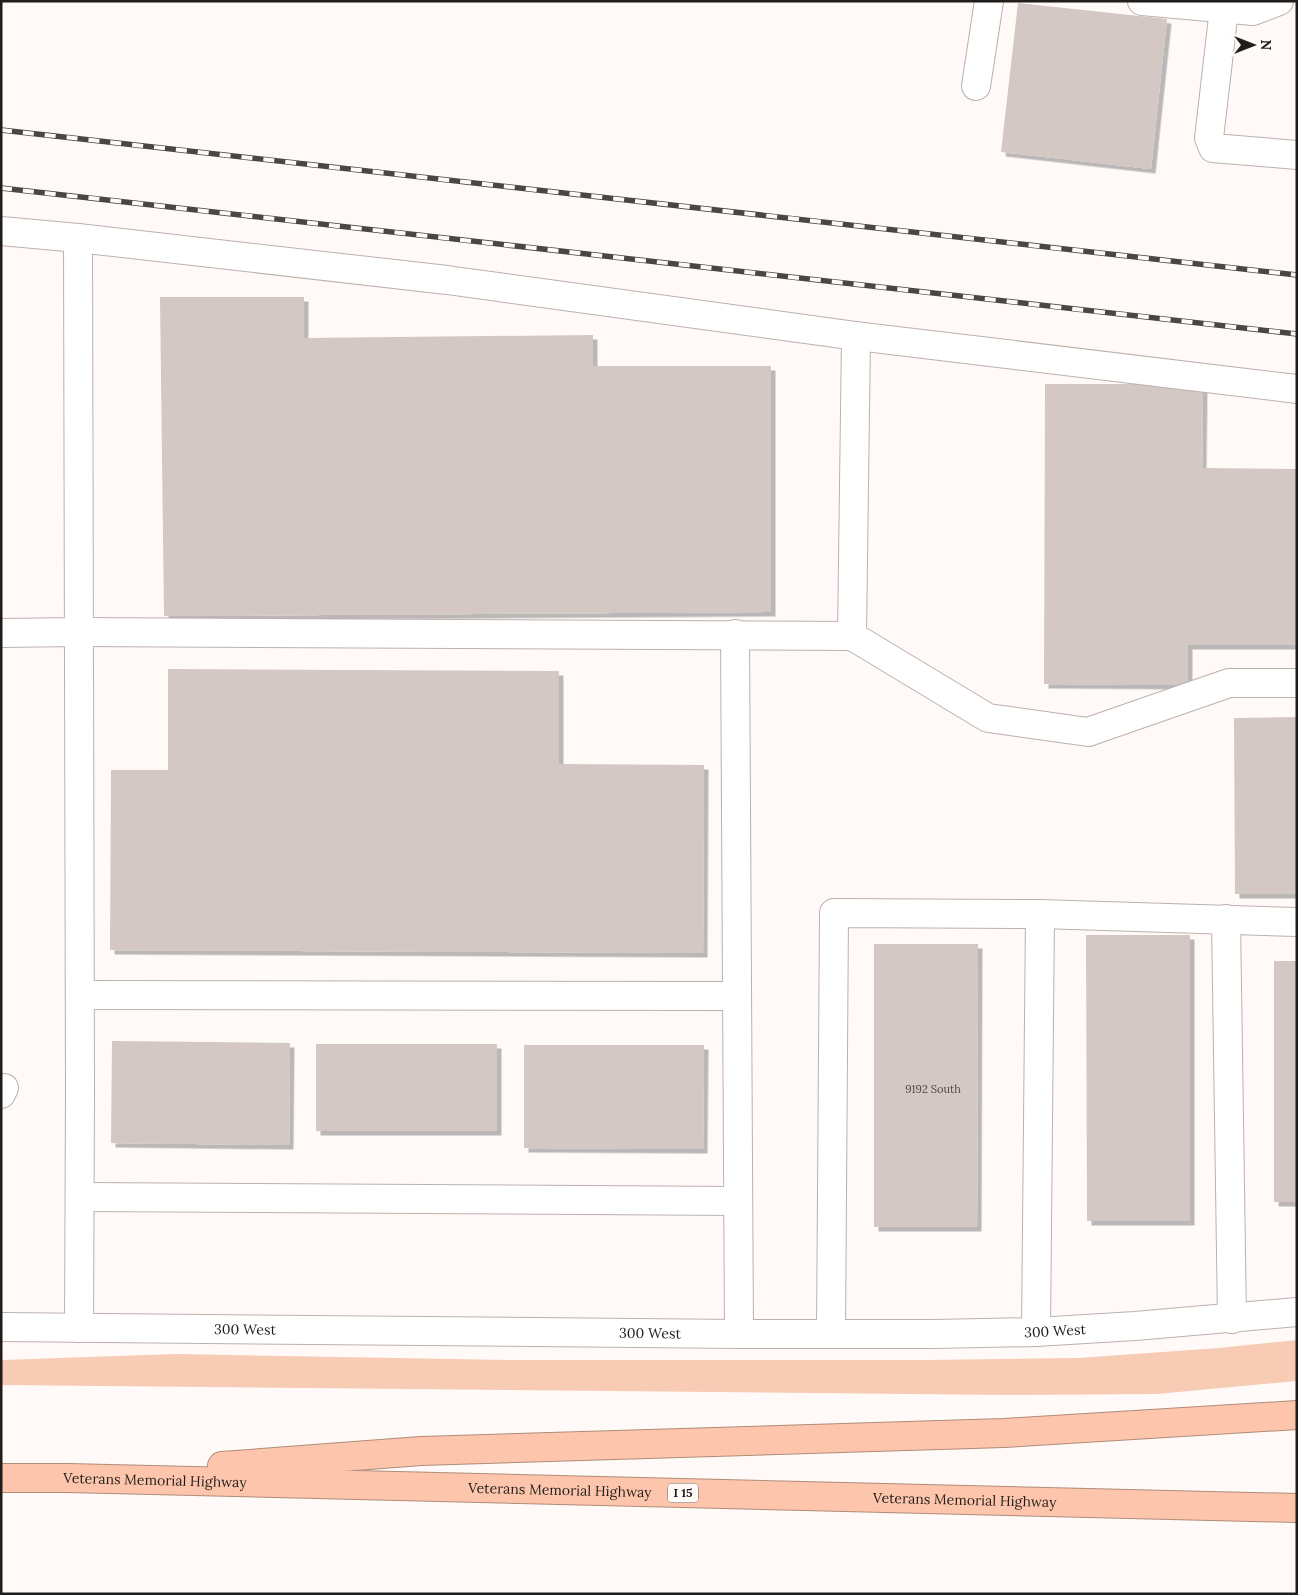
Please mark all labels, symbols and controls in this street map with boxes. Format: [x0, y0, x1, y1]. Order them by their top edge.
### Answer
north arrow [1228, 20, 1278, 70]
text: N [1257, 40, 1275, 51]
house number: 9192 South [905, 1082, 961, 1096]
street label: 300 West [214, 1320, 277, 1339]
street label: 300 West [1024, 1320, 1087, 1341]
street label: 300 West [619, 1324, 682, 1342]
street label: Veterans Memorial Highway [62, 1469, 248, 1491]
street label: Veterans Memorial Highway [467, 1479, 652, 1501]
road number: I 15 [668, 1484, 698, 1502]
street label: Veterans Memorial Highway [872, 1489, 1057, 1511]

